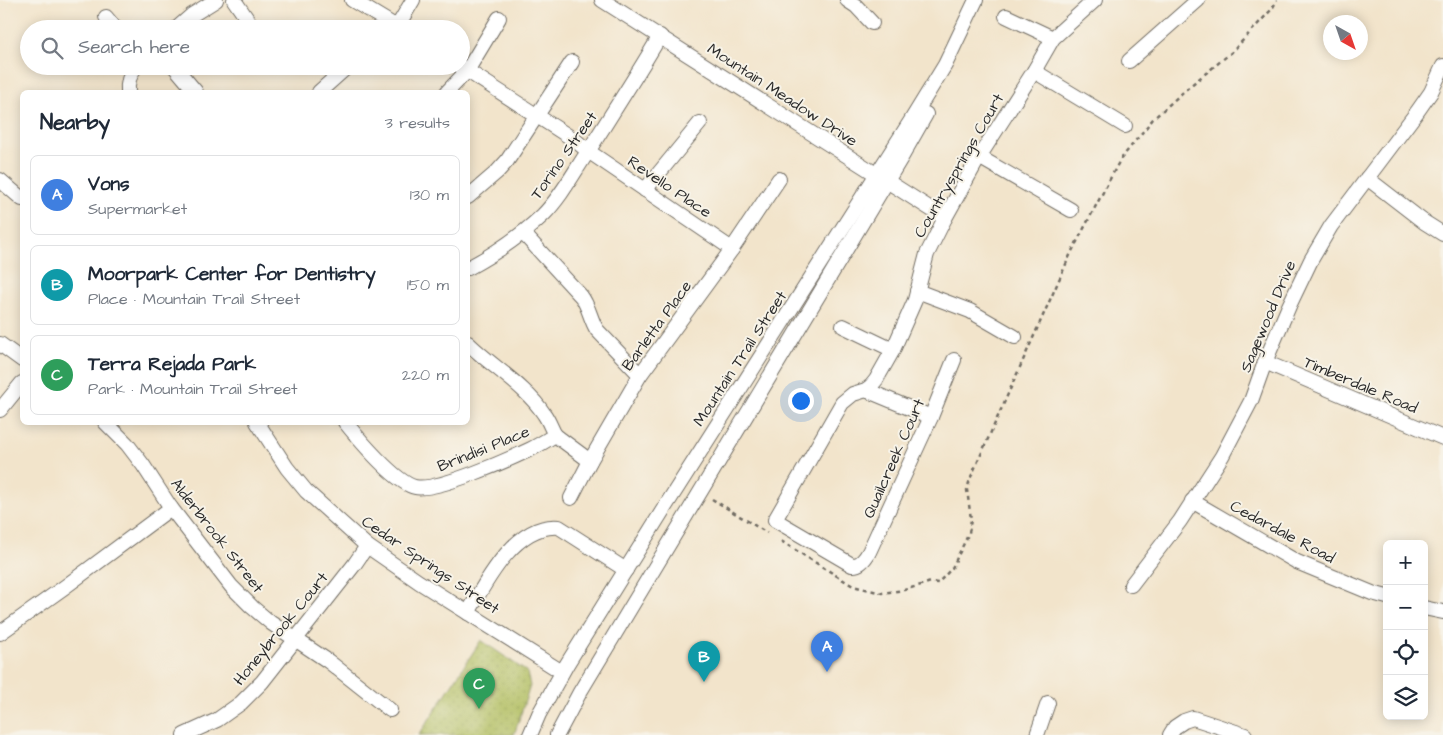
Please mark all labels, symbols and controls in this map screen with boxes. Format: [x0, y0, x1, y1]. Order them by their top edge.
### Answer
north arrow [1323, 15, 1368, 60]
search box [20, 20, 470, 75]
icon: search [38, 34, 66, 62]
text: Search here [78, 34, 190, 61]
street label: Mountain Meadow Drive [703, 38, 862, 152]
street label: Countrysprings Court [909, 89, 1010, 242]
street label: Torino Street [525, 107, 603, 204]
text: Nearby [40, 108, 110, 137]
text: 3 results [385, 112, 450, 134]
street label: Revello Place [623, 151, 716, 223]
text: Vons [88, 171, 130, 198]
text: A [52, 184, 62, 206]
text: 130 m [410, 184, 449, 206]
text: Supermarket [88, 198, 187, 220]
street label: Sagewood Drive [1234, 257, 1302, 376]
text: Moorpark Center for Dentistry [88, 261, 376, 288]
text: B [51, 274, 63, 296]
text: 150 m [407, 274, 449, 296]
street label: Barletta Place [617, 276, 697, 375]
street label: Mountain Trail Street [688, 286, 792, 431]
text: Place · Mountain Trail Street [88, 288, 300, 310]
text: Terra Rejada Park [88, 351, 256, 378]
street label: Timberdale Road [1300, 351, 1421, 419]
text: C [51, 364, 63, 386]
text: 220 m [402, 364, 449, 386]
text: Park · Mountain Trail Street [88, 378, 298, 400]
your location [788, 388, 814, 414]
street label: Quailcreek Court [858, 395, 930, 522]
street label: Brindisi Place [434, 420, 533, 477]
street label: Alderbrook Street [165, 474, 269, 598]
street label: Cedardale Road [1226, 495, 1339, 569]
street label: Cedar Springs Street [357, 510, 504, 620]
map controls [1383, 540, 1428, 720]
button: + [1383, 540, 1428, 585]
street label: Honeybrook Court [228, 567, 334, 691]
button: − [1383, 585, 1428, 630]
button: locate [1383, 630, 1428, 675]
pin: A [811, 631, 843, 672]
pin: B [688, 641, 720, 682]
pin: C [463, 668, 495, 709]
button: layers [1383, 675, 1428, 720]

